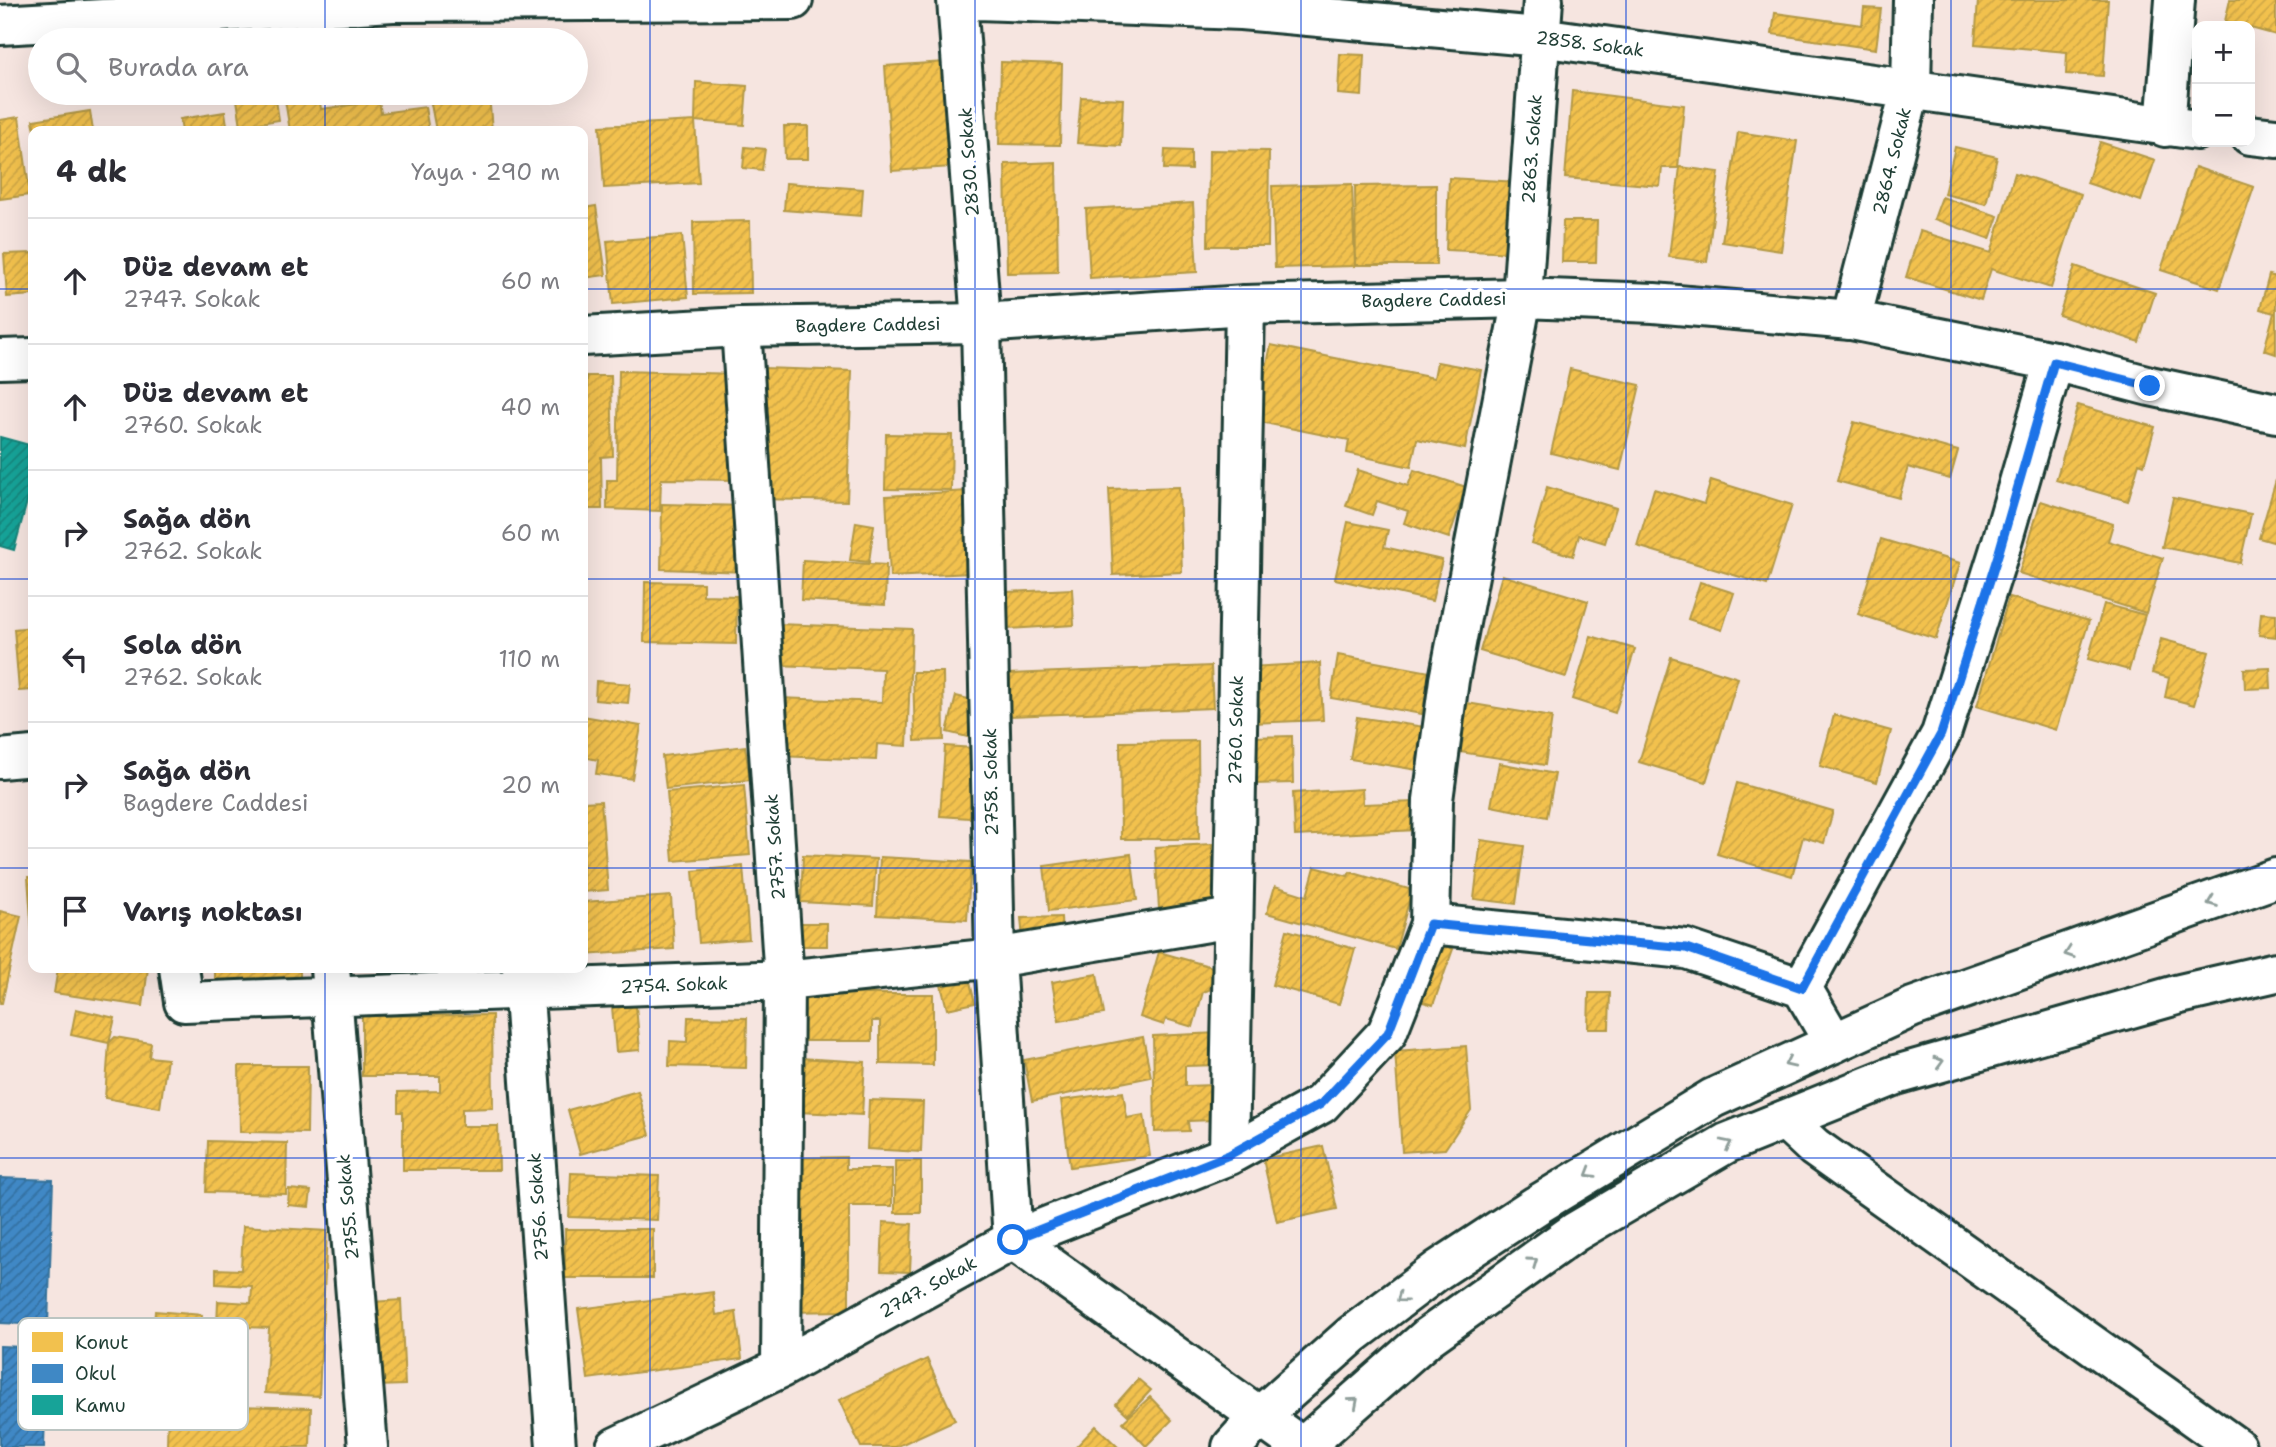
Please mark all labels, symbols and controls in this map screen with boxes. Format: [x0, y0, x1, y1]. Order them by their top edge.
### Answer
map controls [2192, 21, 2255, 147]
button: + [2192, 21, 2255, 84]
street label: 2858. Sokak [1534, 25, 1646, 63]
search box [28, 28, 588, 105]
icon: search [52, 48, 90, 86]
text: Burada ara [108, 49, 249, 84]
button: − [2192, 84, 2255, 147]
street label: 2863. Sokak [1516, 93, 1548, 205]
street label: 2864. Sokak [1867, 105, 1917, 217]
street label: 2830. Sokak [953, 106, 985, 218]
text: 4 dk [56, 151, 127, 192]
text: Yaya · 290 m [411, 157, 560, 187]
text: Düz devam et [123, 249, 308, 284]
icon: ahead [56, 262, 94, 300]
text: 60 m [501, 266, 560, 296]
text: 2747. Sokak [123, 284, 261, 314]
street label: Bagdere Caddesi [1361, 287, 1507, 313]
street label: Bagdere Caddesi [795, 312, 941, 338]
route end [2134, 370, 2165, 401]
text: Düz devam et [123, 375, 308, 410]
icon: ahead [56, 388, 94, 426]
text: 40 m [500, 392, 560, 422]
text: 2760. Sokak [123, 410, 263, 440]
text: Sağa dön [123, 501, 251, 536]
icon: right [56, 514, 94, 552]
text: 60 m [501, 518, 560, 548]
text: 2762. Sokak [123, 536, 262, 566]
text: Sola dön [123, 627, 242, 662]
icon: left [56, 640, 94, 678]
text: 110 m [498, 644, 560, 674]
text: 2762. Sokak [123, 662, 262, 692]
street label: 2760. Sokak [1223, 675, 1249, 785]
street label: 2758. Sokak [978, 728, 1004, 836]
text: Sağa dön [123, 753, 251, 788]
icon: right [56, 766, 94, 804]
text: 20 m [501, 770, 560, 800]
text: Bagdere Caddesi [123, 788, 309, 818]
street label: 2757. Sokak [759, 793, 791, 901]
icon: arrive [56, 892, 94, 930]
text: Varış noktası [123, 894, 303, 929]
one-way arrow [2206, 894, 2218, 908]
one-way arrow [2064, 945, 2076, 959]
street label: 2754. Sokak [620, 971, 728, 999]
one-way arrow [1784, 1055, 1796, 1069]
one-way arrow [1933, 1056, 1945, 1071]
one-way arrow [1720, 1138, 1732, 1152]
street label: 2756. Sokak [522, 1152, 554, 1262]
street label: 2755. Sokak [331, 1153, 365, 1261]
one-way arrow [1585, 1164, 1598, 1177]
route start [997, 1224, 1028, 1255]
street label: 2747. Sokak [875, 1250, 981, 1324]
one-way arrow [1525, 1258, 1538, 1270]
one-way arrow [1396, 1290, 1409, 1303]
legend [18, 1318, 248, 1430]
text: Konut [75, 1330, 129, 1355]
text: Okul [75, 1361, 116, 1386]
text: Kamu [75, 1393, 126, 1418]
one-way arrow [1346, 1398, 1359, 1410]

